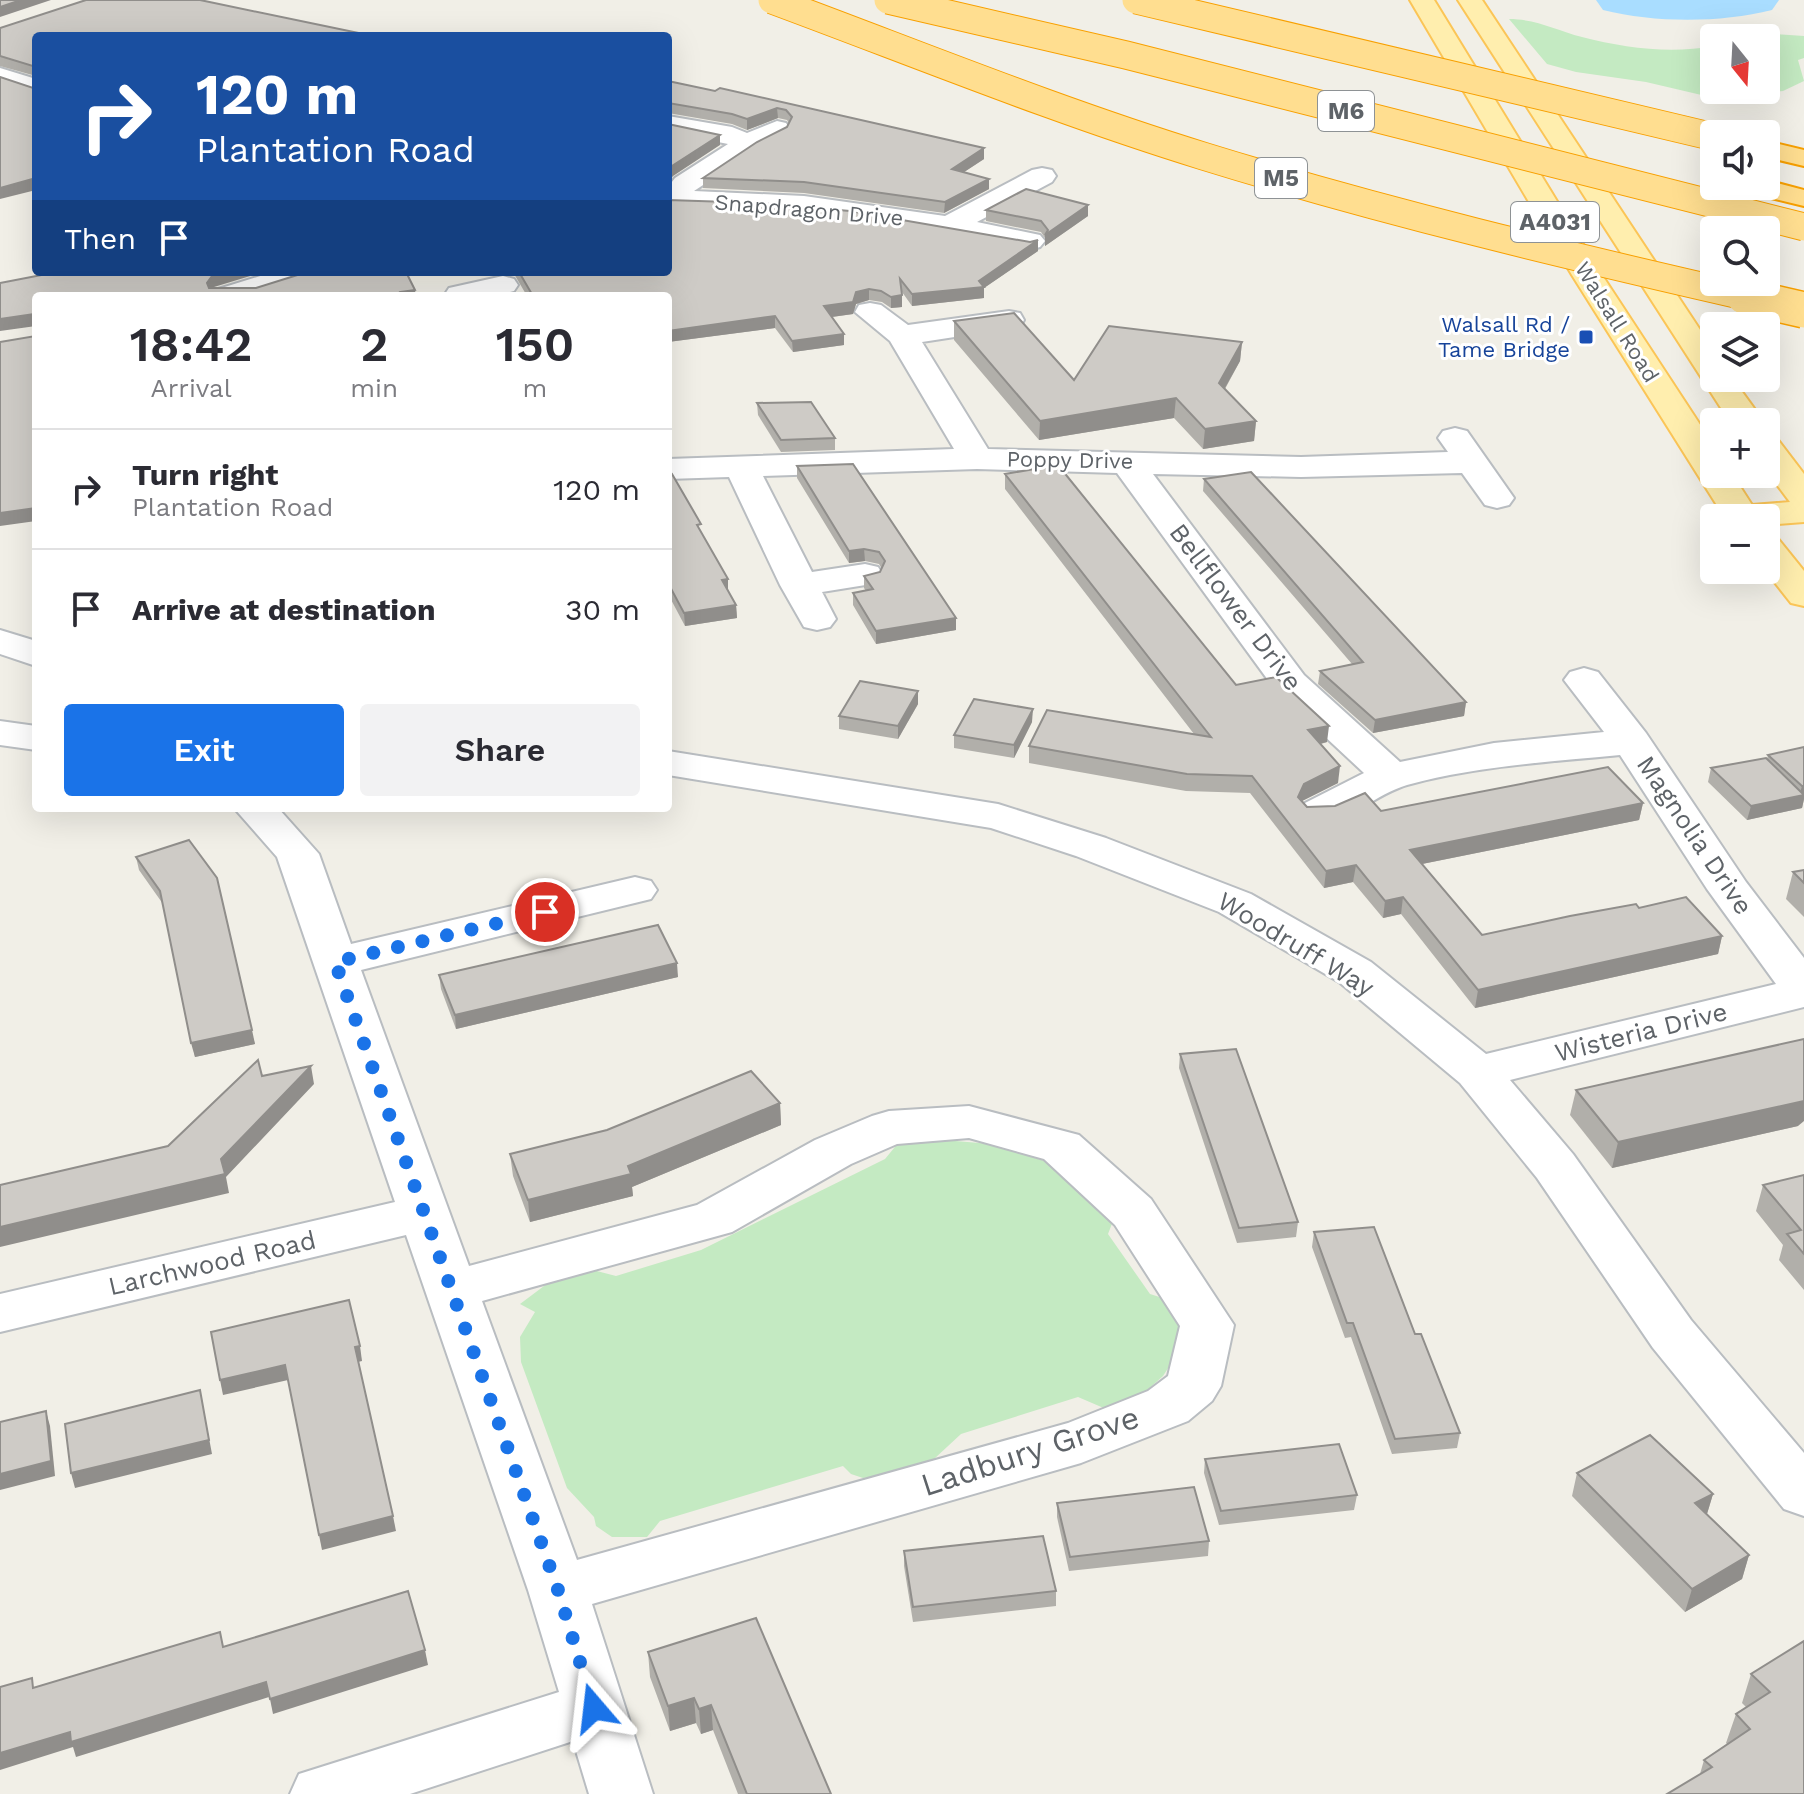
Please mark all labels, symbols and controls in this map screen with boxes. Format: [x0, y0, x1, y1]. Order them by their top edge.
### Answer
north arrow [1700, 24, 1780, 104]
map controls [1700, 24, 1780, 584]
text: 120 m [196, 62, 358, 128]
icon: right [64, 64, 168, 168]
road number: M6 [1318, 91, 1374, 131]
button: sound [1700, 120, 1780, 200]
text: Plantation Road [196, 129, 475, 171]
road number: M5 [1255, 158, 1307, 198]
street label: Snapdragon Drive [714, 189, 904, 231]
road number: A4031 [1511, 202, 1599, 242]
icon: arrive [152, 216, 196, 260]
button: search [1700, 216, 1780, 296]
text: Then [64, 221, 136, 256]
street label: Walsall Road [1570, 257, 1664, 387]
place label: Walsall Rd / Tame Bridge [1438, 312, 1570, 362]
button: layers [1700, 312, 1780, 392]
text: 18:42 [130, 316, 252, 373]
text: 2 [360, 316, 388, 373]
text: 150 [496, 316, 574, 373]
marker: Walsall Rd / Tame Bridge [1577, 328, 1595, 346]
text: Arrival [151, 373, 232, 403]
text: min [350, 373, 398, 403]
text: m [523, 373, 547, 403]
button: + [1700, 408, 1780, 488]
street label: Poppy Drive [1006, 446, 1134, 474]
text: Turn right [132, 457, 278, 492]
icon: right [64, 467, 108, 511]
text: 120 m [553, 472, 640, 507]
text: Plantation Road [132, 492, 333, 522]
button: − [1700, 504, 1780, 584]
street label: Bellflower Drive [1164, 518, 1308, 696]
icon: arrive [64, 587, 108, 631]
text: Arrive at destination [132, 592, 436, 627]
text: 30 m [565, 592, 640, 627]
button: Exit [64, 704, 344, 796]
button: Share [360, 704, 640, 796]
street label: Magnolia Drive [1631, 750, 1759, 920]
pin [511, 878, 579, 946]
street label: Woodruff Way [1212, 886, 1380, 1003]
icon: arrive [523, 890, 567, 934]
street label: Wisteria Drive [1552, 996, 1730, 1068]
street label: Larchwood Road [105, 1225, 319, 1301]
street label: Ladbury Grove [916, 1398, 1144, 1504]
position arrow [552, 1666, 636, 1750]

